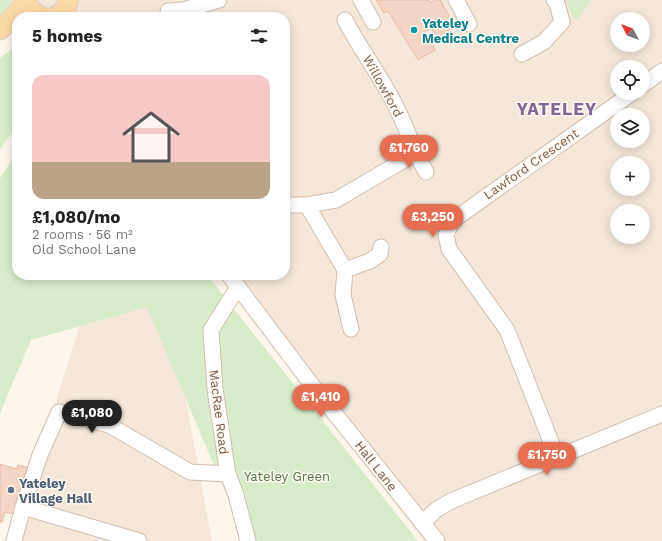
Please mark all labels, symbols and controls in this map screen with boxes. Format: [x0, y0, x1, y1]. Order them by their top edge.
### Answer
north arrow [610, 12, 650, 52]
map controls [610, 12, 650, 244]
place label: Yateley Medical Centre [422, 16, 520, 46]
icon: filters [248, 25, 270, 47]
marker: Yateley Medical Centre [409, 25, 419, 35]
text: 5 homes [32, 26, 102, 46]
street label: Willowford [360, 52, 406, 120]
button: locate [610, 60, 650, 100]
district label: YATELEY [517, 99, 597, 119]
icon: home [115, 101, 187, 173]
button: layers [610, 108, 650, 148]
street label: Lawford Crescent [480, 125, 582, 203]
pin: £1,760 [376, 135, 442, 169]
text: £1,760 [389, 140, 429, 155]
button: + [610, 156, 650, 196]
pin: £3,250 [400, 204, 466, 238]
button: − [610, 204, 650, 244]
text: £1,080/mo [32, 207, 120, 227]
text: £3,250 [411, 209, 455, 224]
text: 2 rooms · 56 m² [32, 227, 133, 242]
text: Old School Lane [32, 242, 136, 257]
street label: MacRae Road [206, 369, 232, 455]
pin: £1,410 [288, 384, 354, 418]
text: £1,410 [301, 389, 341, 404]
pin: £1,080 [59, 400, 125, 434]
text: £1,080 [71, 405, 113, 420]
street label: Hall Lane [352, 438, 400, 494]
pin: £1,750 [514, 442, 580, 476]
text: £1,750 [527, 447, 567, 462]
park label: Yateley Green [244, 469, 330, 484]
place label: Yateley Village Hall [19, 476, 93, 506]
marker: Yateley Village Hall [6, 485, 16, 495]

